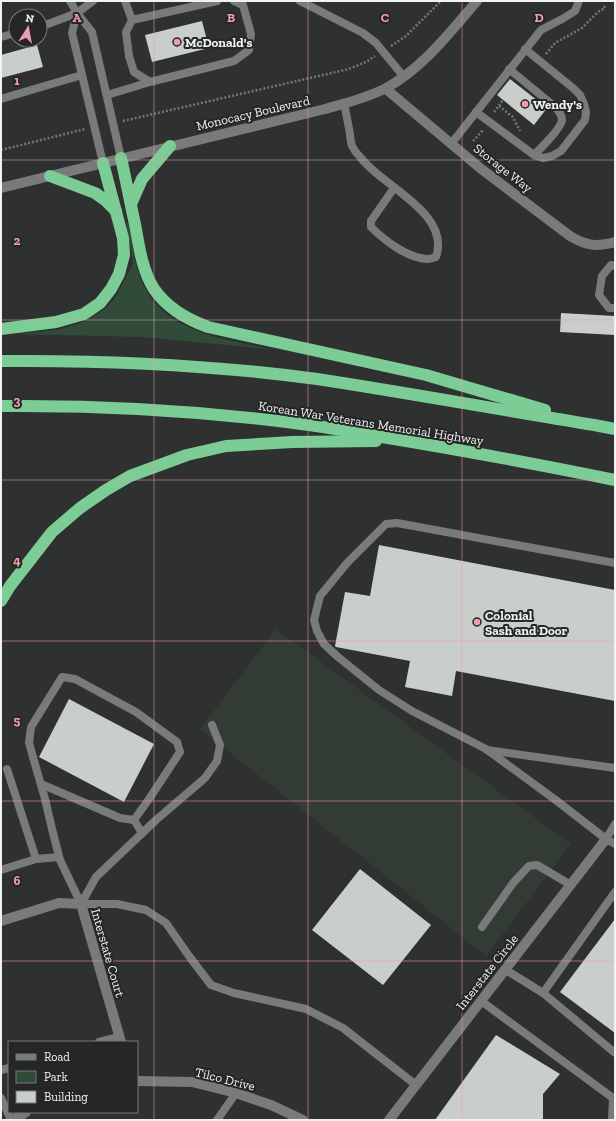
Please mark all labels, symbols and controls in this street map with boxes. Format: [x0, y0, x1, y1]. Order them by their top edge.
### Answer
north arrow [8, 8, 48, 48]
text: A [73, 10, 82, 25]
text: B [227, 10, 235, 25]
text: C [381, 10, 389, 25]
text: D [534, 10, 544, 25]
text: N [24, 11, 36, 26]
place label: McDonald's [185, 35, 252, 50]
marker: McDonald's [172, 37, 182, 47]
text: 1 [14, 73, 20, 88]
street label: Monocacy Boulevard [195, 93, 311, 133]
place label: Wendy's [533, 97, 582, 112]
marker: Wendy's [520, 99, 530, 109]
street label: Storage Way [471, 140, 536, 196]
text: 2 [14, 233, 21, 248]
text: 3 [14, 393, 21, 408]
street label: Korean War Veterans Memorial Highway [257, 398, 485, 448]
text: 4 [13, 553, 21, 568]
place label: Colonial Sash and Door [485, 608, 568, 638]
marker: Colonial Sash and Door [472, 617, 482, 627]
text: 5 [14, 713, 21, 728]
text: 6 [14, 873, 21, 888]
street label: Interstate Court [88, 907, 128, 999]
street label: Interstate Circle [453, 931, 521, 1013]
legend [8, 1041, 138, 1113]
text: Road [44, 1050, 70, 1064]
street label: Tilco Drive [193, 1064, 257, 1094]
text: Park [44, 1070, 69, 1084]
text: Building [44, 1090, 88, 1104]

